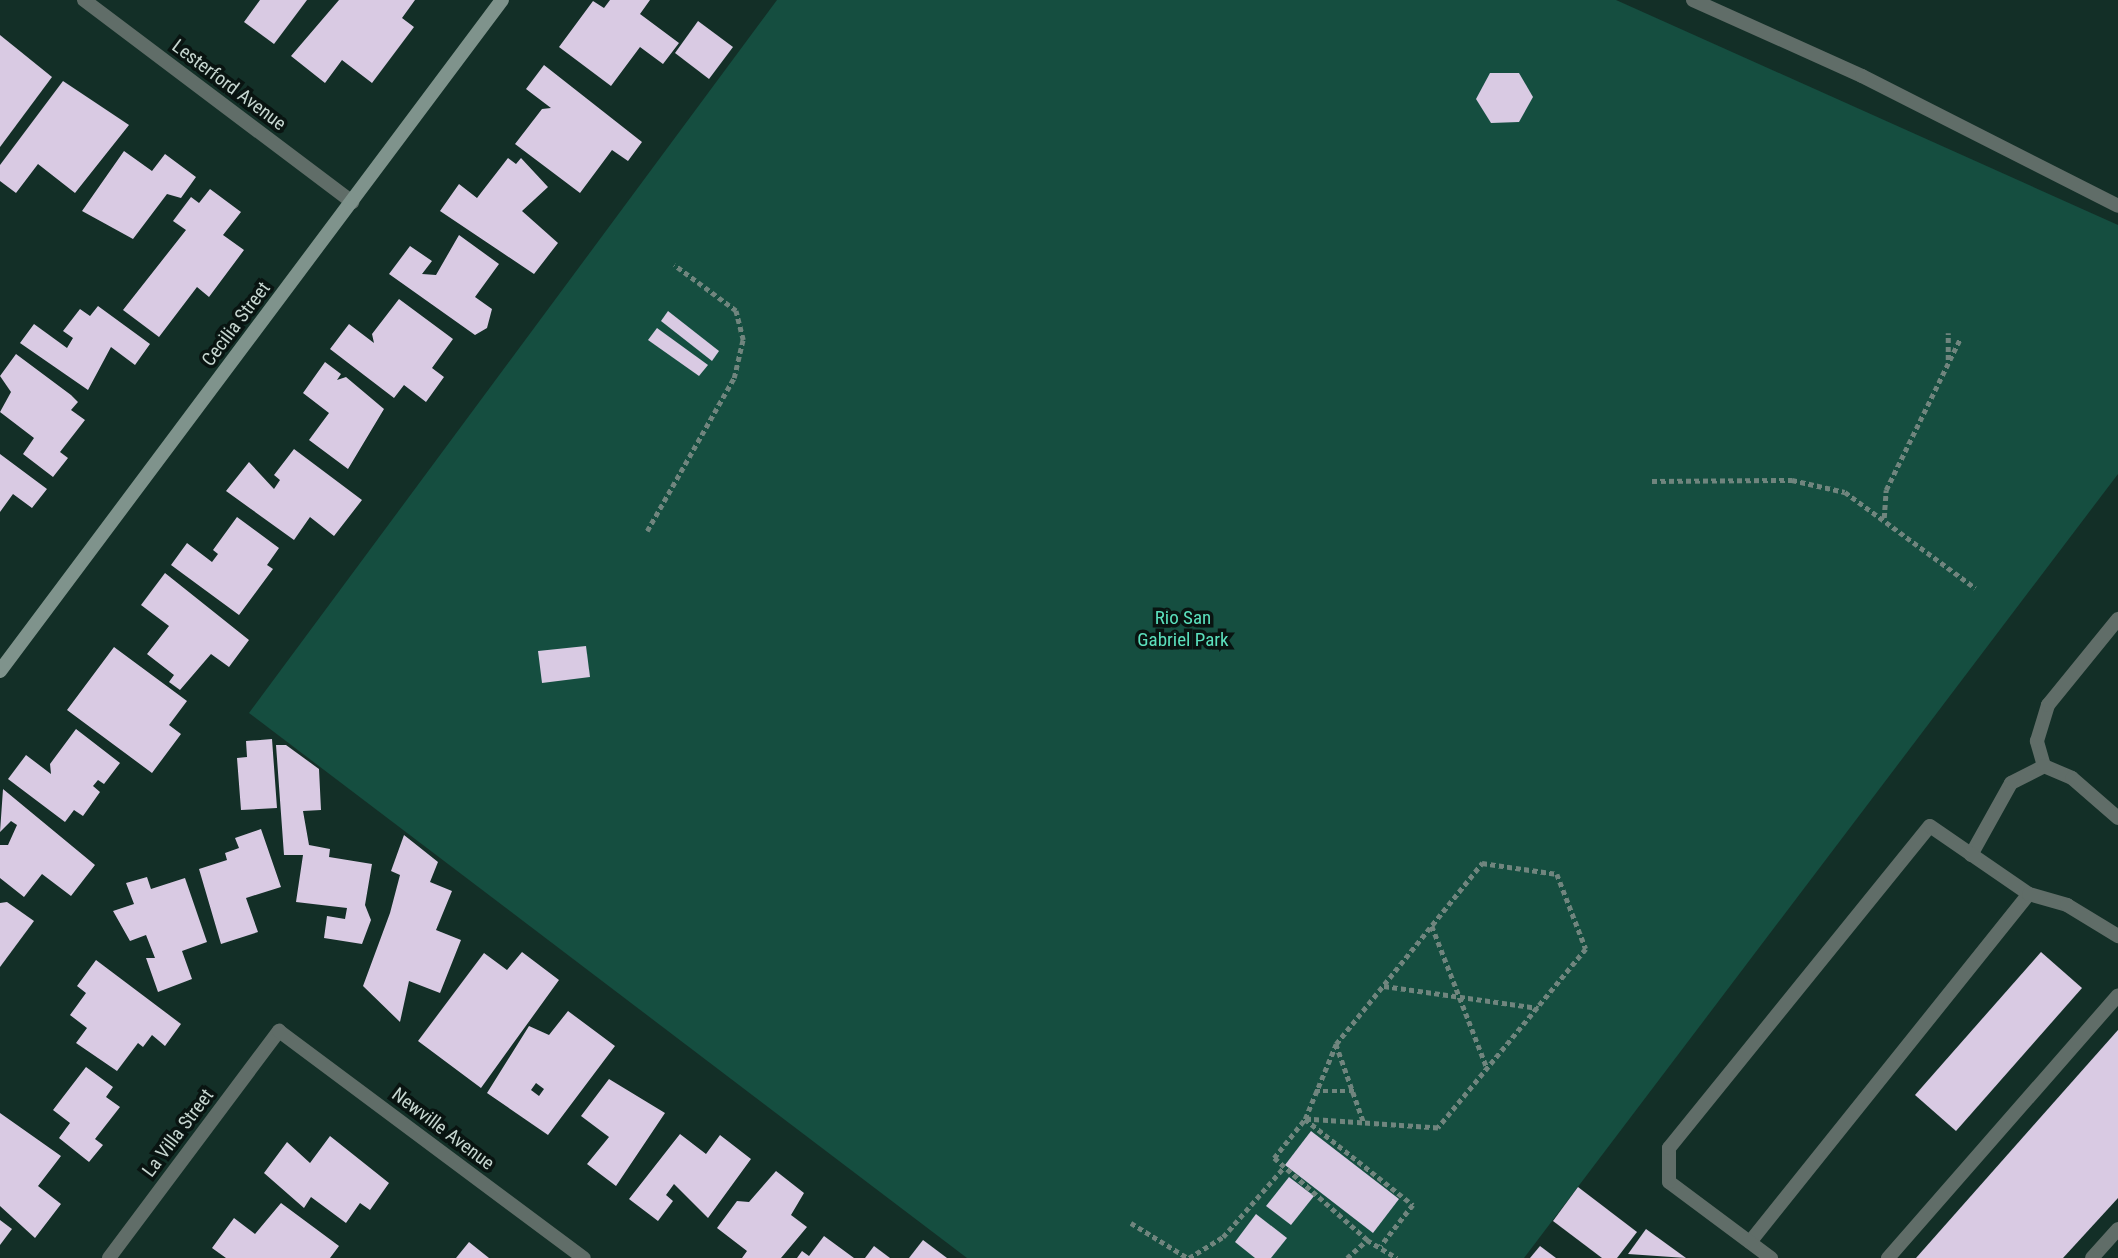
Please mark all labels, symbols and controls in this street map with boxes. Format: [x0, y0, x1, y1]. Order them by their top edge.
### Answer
street label: Lesterford Avenue [168, 35, 290, 135]
street label: Cecilia Street [197, 277, 275, 371]
park label: Rio San Gabriel Park [1137, 607, 1229, 651]
street label: Newville Avenue [387, 1083, 499, 1175]
street label: La Villa Street [138, 1085, 218, 1181]

